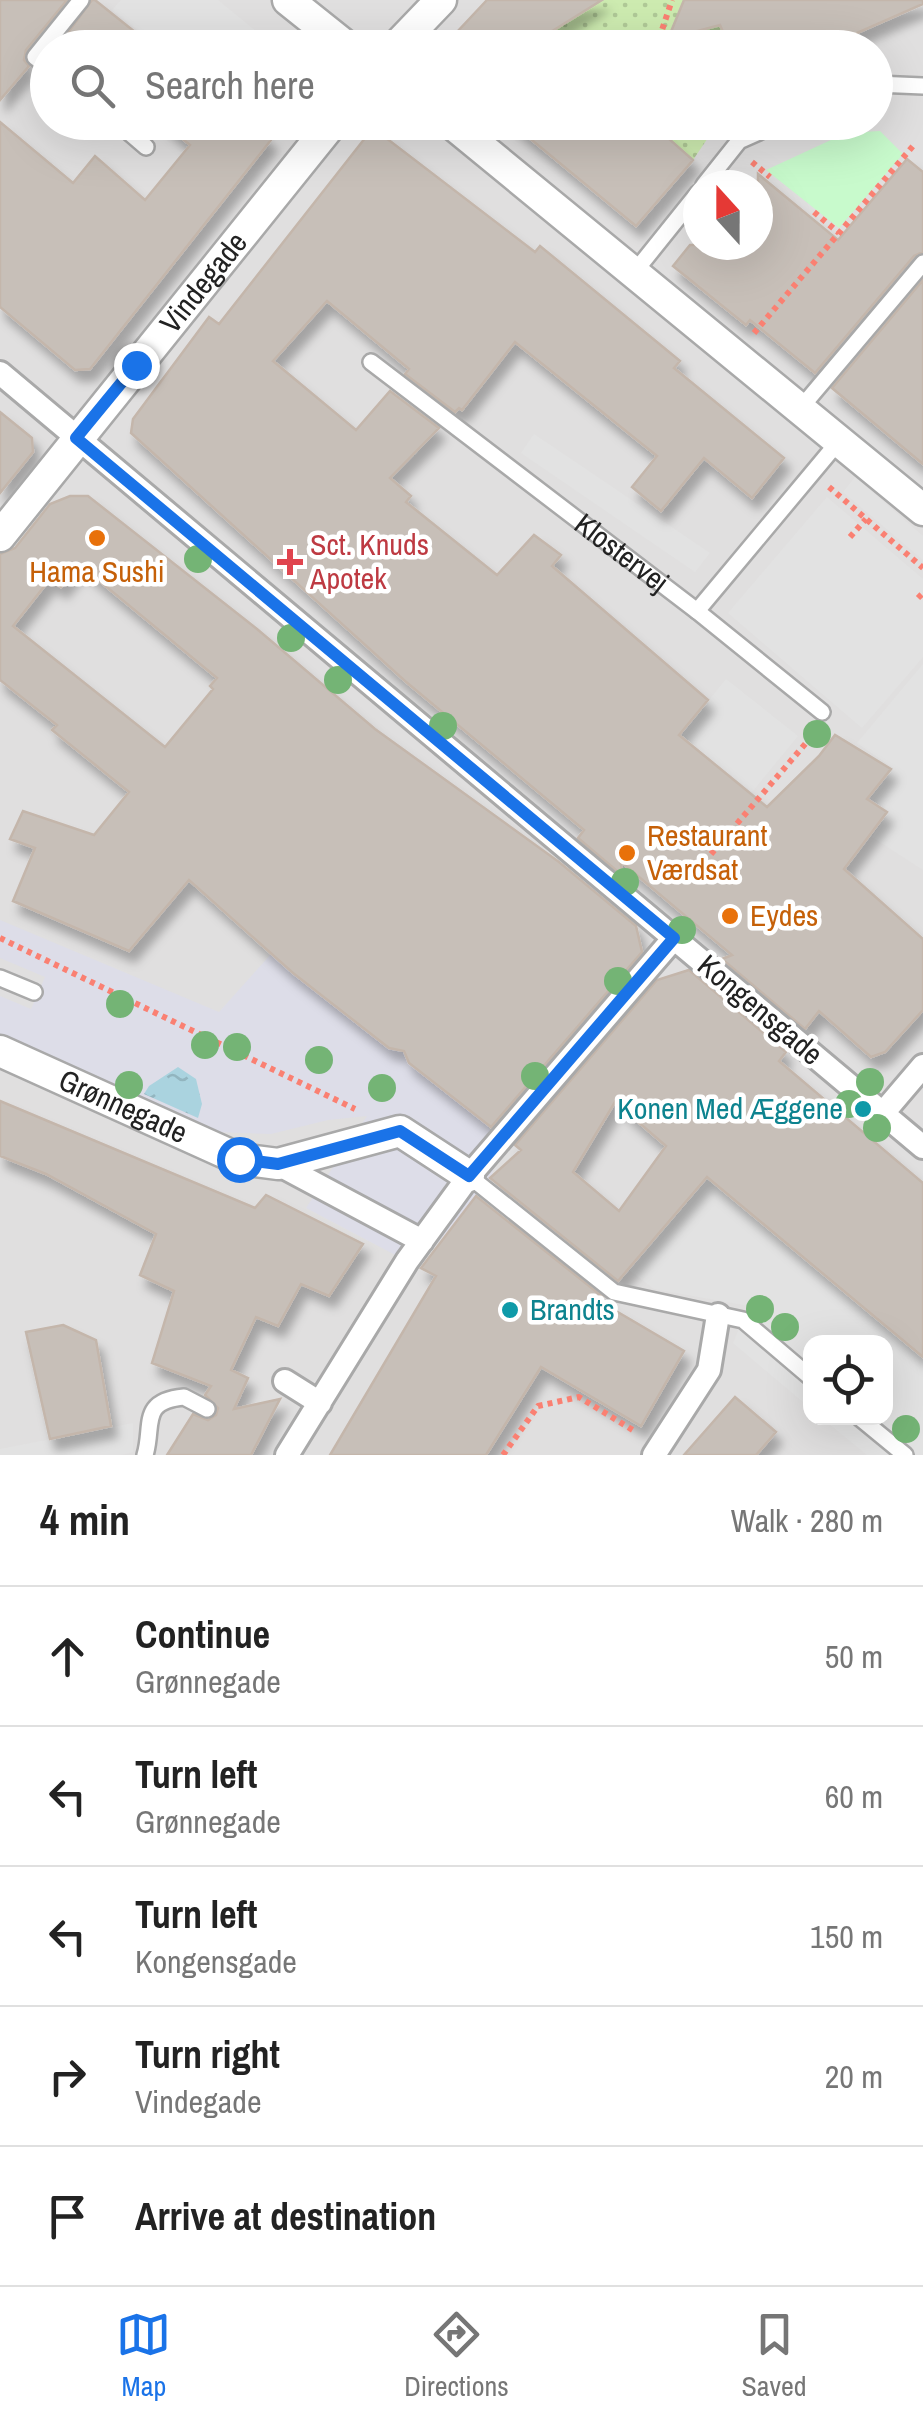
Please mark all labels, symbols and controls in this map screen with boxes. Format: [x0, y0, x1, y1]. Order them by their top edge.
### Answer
search box [30, 30, 893, 140]
icon: search [65, 58, 120, 113]
text: Search here [145, 60, 315, 111]
north arrow [683, 170, 773, 260]
street label: Vindegade [150, 223, 256, 341]
route end [114, 343, 160, 389]
street label: Klostervej [567, 504, 677, 601]
place label: Sct. Knuds Apotek [309, 524, 429, 598]
marker: Hama Sushi [86, 527, 108, 549]
place label: Hama Sushi [29, 551, 165, 591]
marker: Sct. Knuds Apotek [279, 551, 301, 573]
place label: Restaurant Værdsat [647, 815, 767, 889]
marker: Restaurant Værdsat [616, 842, 638, 864]
place label: Eydes [750, 895, 818, 935]
marker: Eydes [719, 905, 741, 927]
street label: Kongensgade [690, 945, 832, 1073]
street label: Grønnegade [53, 1059, 194, 1152]
place label: Konen Med Æggene [617, 1088, 843, 1128]
marker: Konen Med Æggene [852, 1098, 874, 1120]
route start [217, 1137, 263, 1183]
place label: Brandts [530, 1289, 615, 1329]
marker: Brandts [499, 1299, 521, 1321]
map controls [803, 1335, 893, 1425]
button: locate [803, 1335, 893, 1425]
text: 4 min [40, 1492, 130, 1548]
text: Walk · 280 m [731, 1499, 883, 1542]
text: Continue [135, 1609, 270, 1660]
icon: ahead [40, 1629, 95, 1684]
text: 50 m [825, 1635, 883, 1678]
text: Grønnegade [135, 1660, 281, 1703]
text: Turn left [135, 1749, 257, 1800]
icon: left [40, 1769, 95, 1824]
text: 60 m [825, 1775, 883, 1818]
text: Grønnegade [135, 1800, 281, 1843]
text: Turn left [135, 1889, 257, 1940]
icon: left [40, 1909, 95, 1964]
text: 150 m [810, 1915, 883, 1958]
text: Kongensgade [135, 1940, 297, 1983]
text: Turn right [135, 2029, 280, 2080]
icon: right [40, 2049, 95, 2104]
text: 20 m [825, 2055, 883, 2098]
text: Vindegade [135, 2080, 262, 2123]
icon: arrive [40, 2189, 95, 2244]
text: Arrive at destination [135, 2191, 436, 2242]
tab: Map [116, 2307, 171, 2405]
tab: Directions [404, 2307, 509, 2405]
tab: Saved [742, 2307, 807, 2405]

